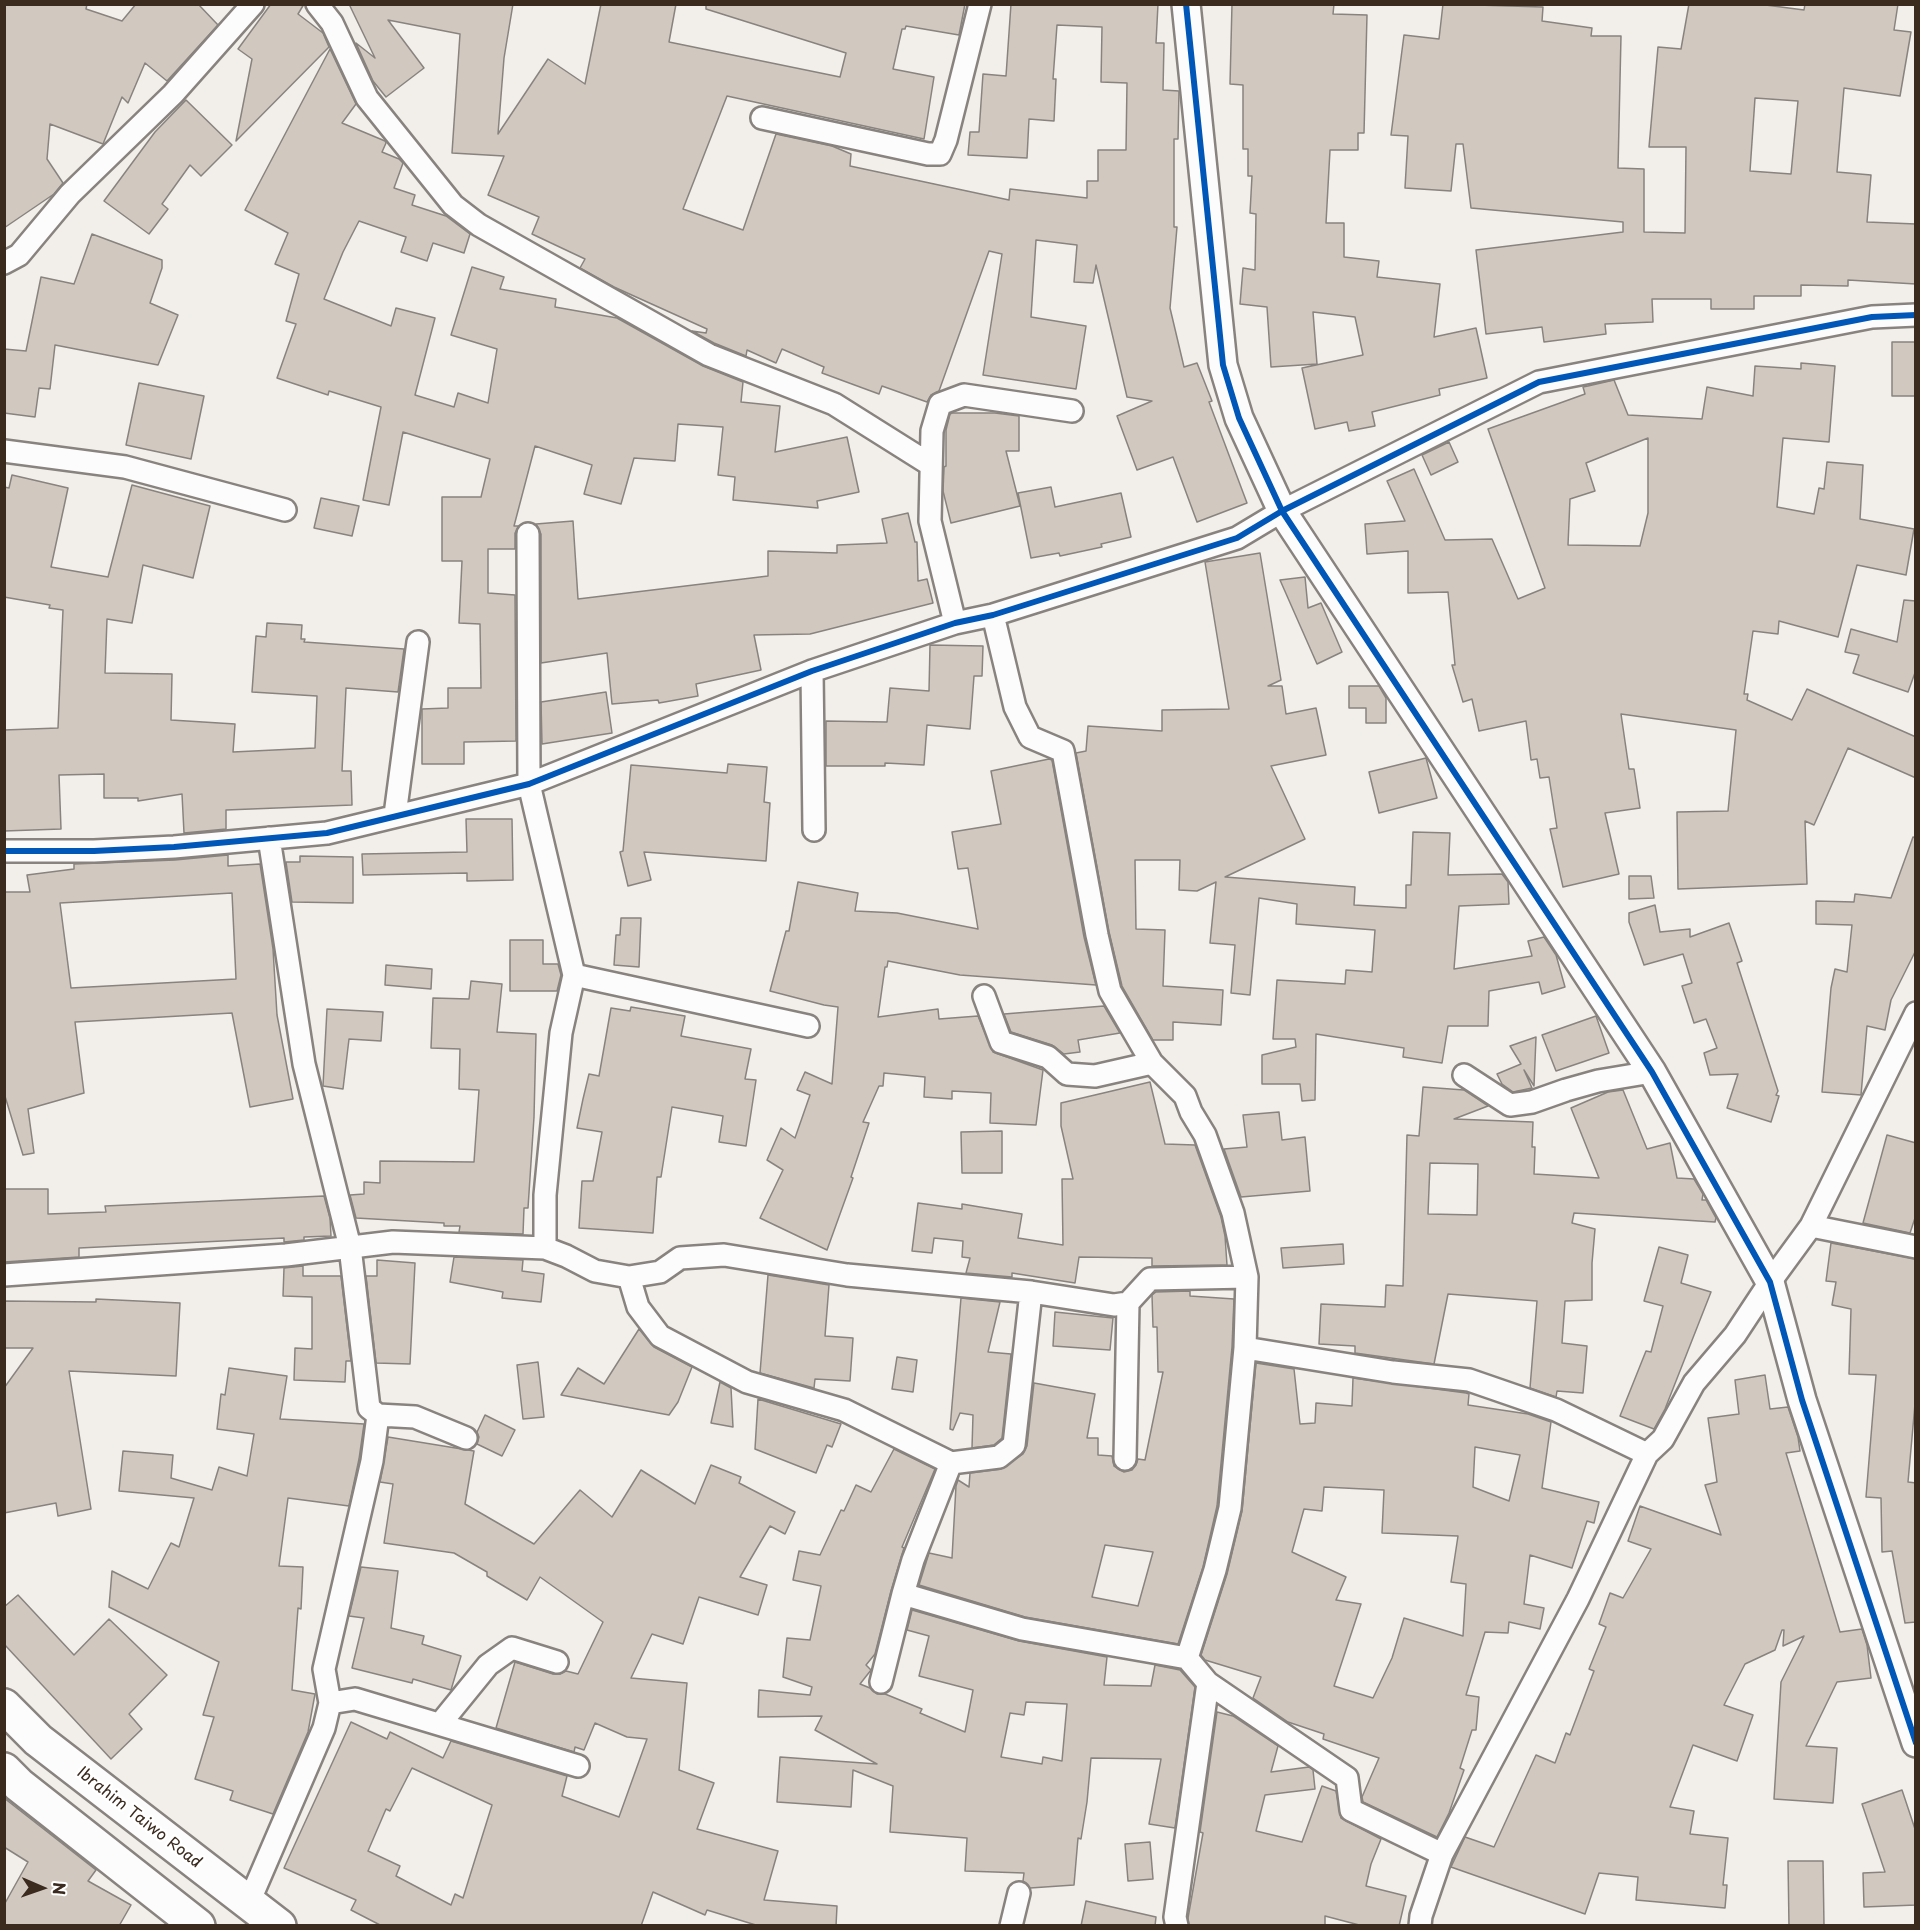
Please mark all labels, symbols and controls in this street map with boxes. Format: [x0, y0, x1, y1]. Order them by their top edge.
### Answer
street label: Ibrahim Taiwo Road [73, 1763, 205, 1873]
north arrow [12, 1858, 72, 1918]
text: N [48, 1882, 72, 1895]

